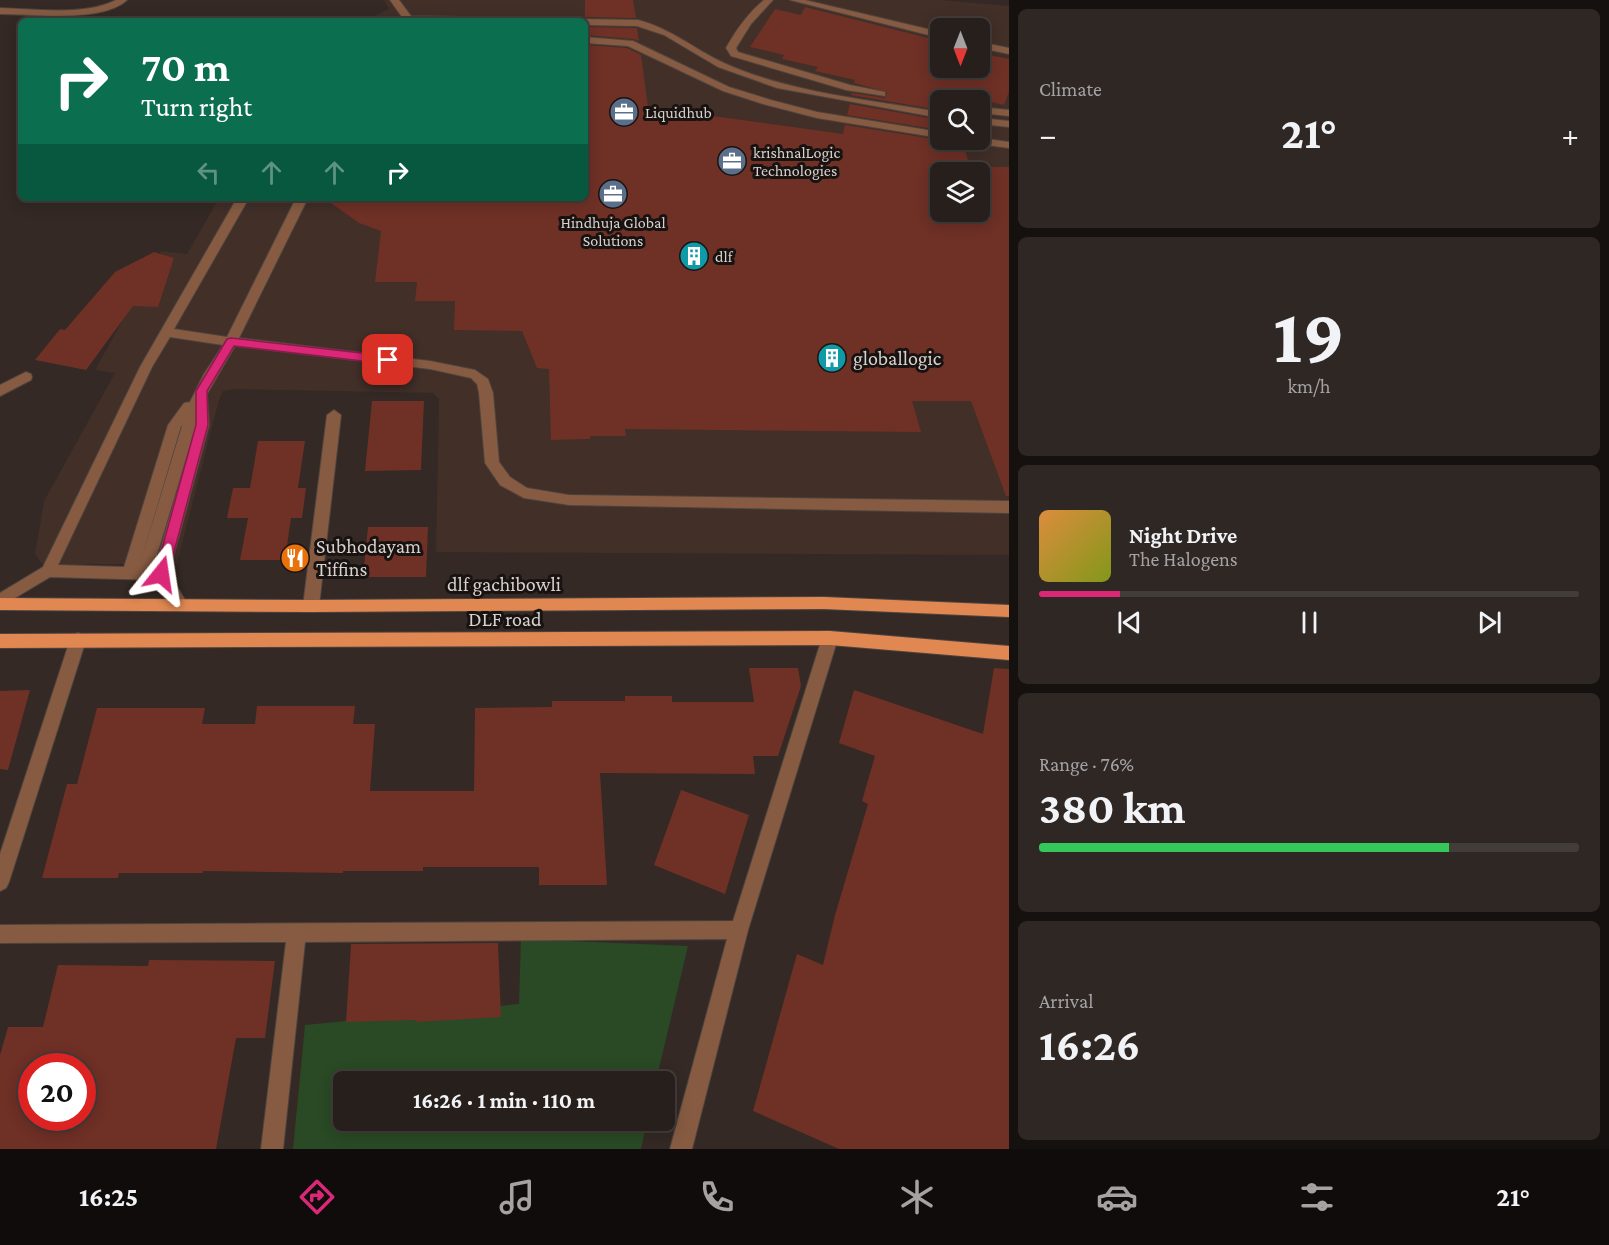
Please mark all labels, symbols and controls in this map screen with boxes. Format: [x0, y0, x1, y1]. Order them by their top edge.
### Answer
north arrow [930, 18, 990, 78]
map controls [930, 18, 990, 222]
icon: right [42, 42, 120, 120]
text: 70 m [141, 43, 230, 90]
text: Climate [1039, 78, 1102, 100]
button: search [930, 90, 990, 150]
text: Turn right [141, 92, 252, 122]
office icon: Liquidhub [608, 96, 640, 128]
place label: Liquidhub [645, 104, 712, 122]
text: 21° [1281, 108, 1337, 158]
text: − [1039, 116, 1056, 153]
text: + [1562, 116, 1579, 153]
place label: krishnalLogic Technologies [753, 144, 840, 180]
office icon: krishnalLogic Technologies [716, 145, 748, 177]
icon: left [192, 156, 225, 189]
icon: ahead [255, 156, 288, 189]
icon: ahead [318, 156, 351, 189]
icon: right [381, 156, 414, 189]
button: layers [930, 162, 990, 222]
office icon: Hindhuja Global Solutions [597, 178, 629, 210]
place label: Hindhuja Global Solutions [560, 214, 666, 249]
building icon: dlf [678, 240, 710, 272]
place label: dlf [715, 248, 734, 265]
text: 19 [1273, 292, 1345, 379]
pin [362, 334, 413, 385]
building icon: globallogic [816, 342, 848, 374]
icon: arrive [371, 343, 404, 376]
place label: globallogic [853, 347, 942, 370]
text: km/h [1287, 375, 1331, 397]
text: Night Drive [1129, 523, 1237, 548]
place label: Subhodayam Tiffins [316, 535, 421, 580]
position arrow [129, 542, 193, 606]
restaurant icon: Subhodayam Tiffins [279, 542, 311, 574]
text: The Halogens [1129, 548, 1238, 570]
street label: dlf gachibowli [447, 573, 561, 596]
icon: previous [1113, 606, 1146, 639]
icon: pause [1293, 606, 1326, 639]
icon: next [1473, 606, 1506, 639]
street label: DLF road [468, 608, 542, 630]
text: Range · 76% [1039, 753, 1134, 775]
text: 380 km [1039, 783, 1186, 833]
text: Arrival [1039, 990, 1093, 1012]
text: 16:26 [1039, 1020, 1140, 1070]
speed limit sign: 20 [18, 1053, 96, 1131]
text: 16:26 · 1 min · 110 m [413, 1088, 595, 1113]
icon: directions [296, 1176, 338, 1218]
icon: music [496, 1176, 538, 1218]
icon: phone [696, 1176, 738, 1218]
icon: climate [896, 1176, 938, 1218]
icon: car [1096, 1176, 1138, 1218]
icon: filters [1296, 1176, 1338, 1218]
text: 16:25 [79, 1182, 138, 1212]
text: 21° [1496, 1182, 1530, 1212]

